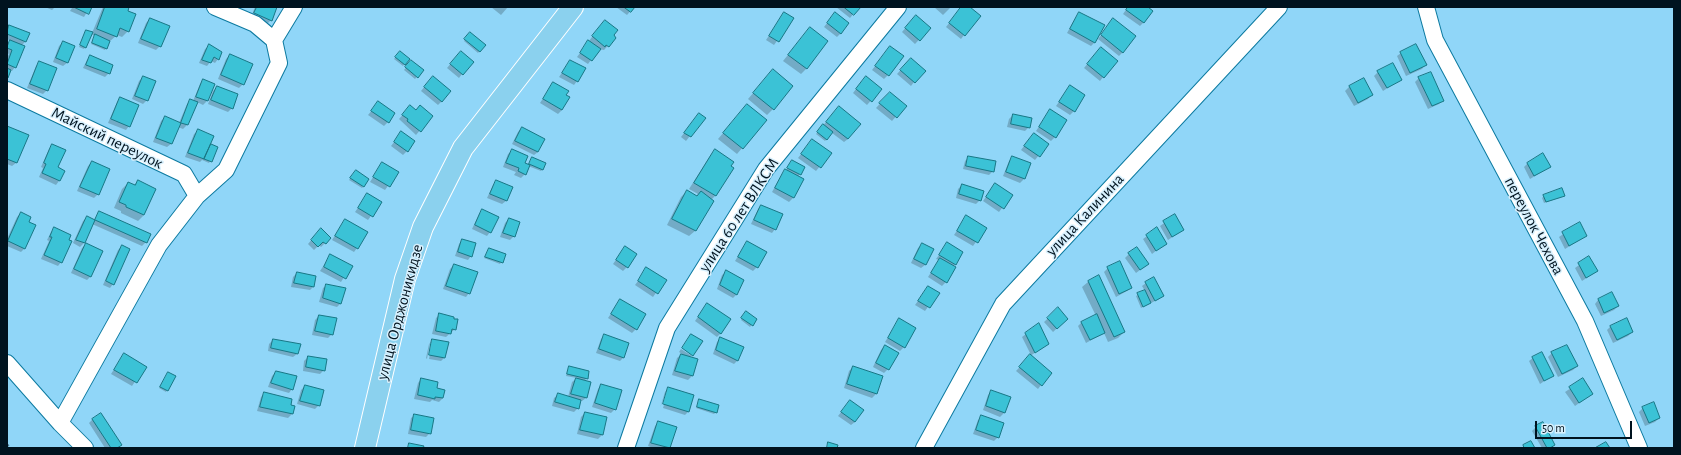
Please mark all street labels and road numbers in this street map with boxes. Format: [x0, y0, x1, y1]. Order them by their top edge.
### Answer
street label: Майский переулок [48, 103, 166, 173]
street label: улица 60 лет ВЛКСМ [695, 154, 783, 276]
street label: улица Калинина [1042, 170, 1128, 260]
street label: переулок Чехова [1500, 174, 1568, 278]
street label: улица Орджоникидзе [373, 242, 427, 382]

